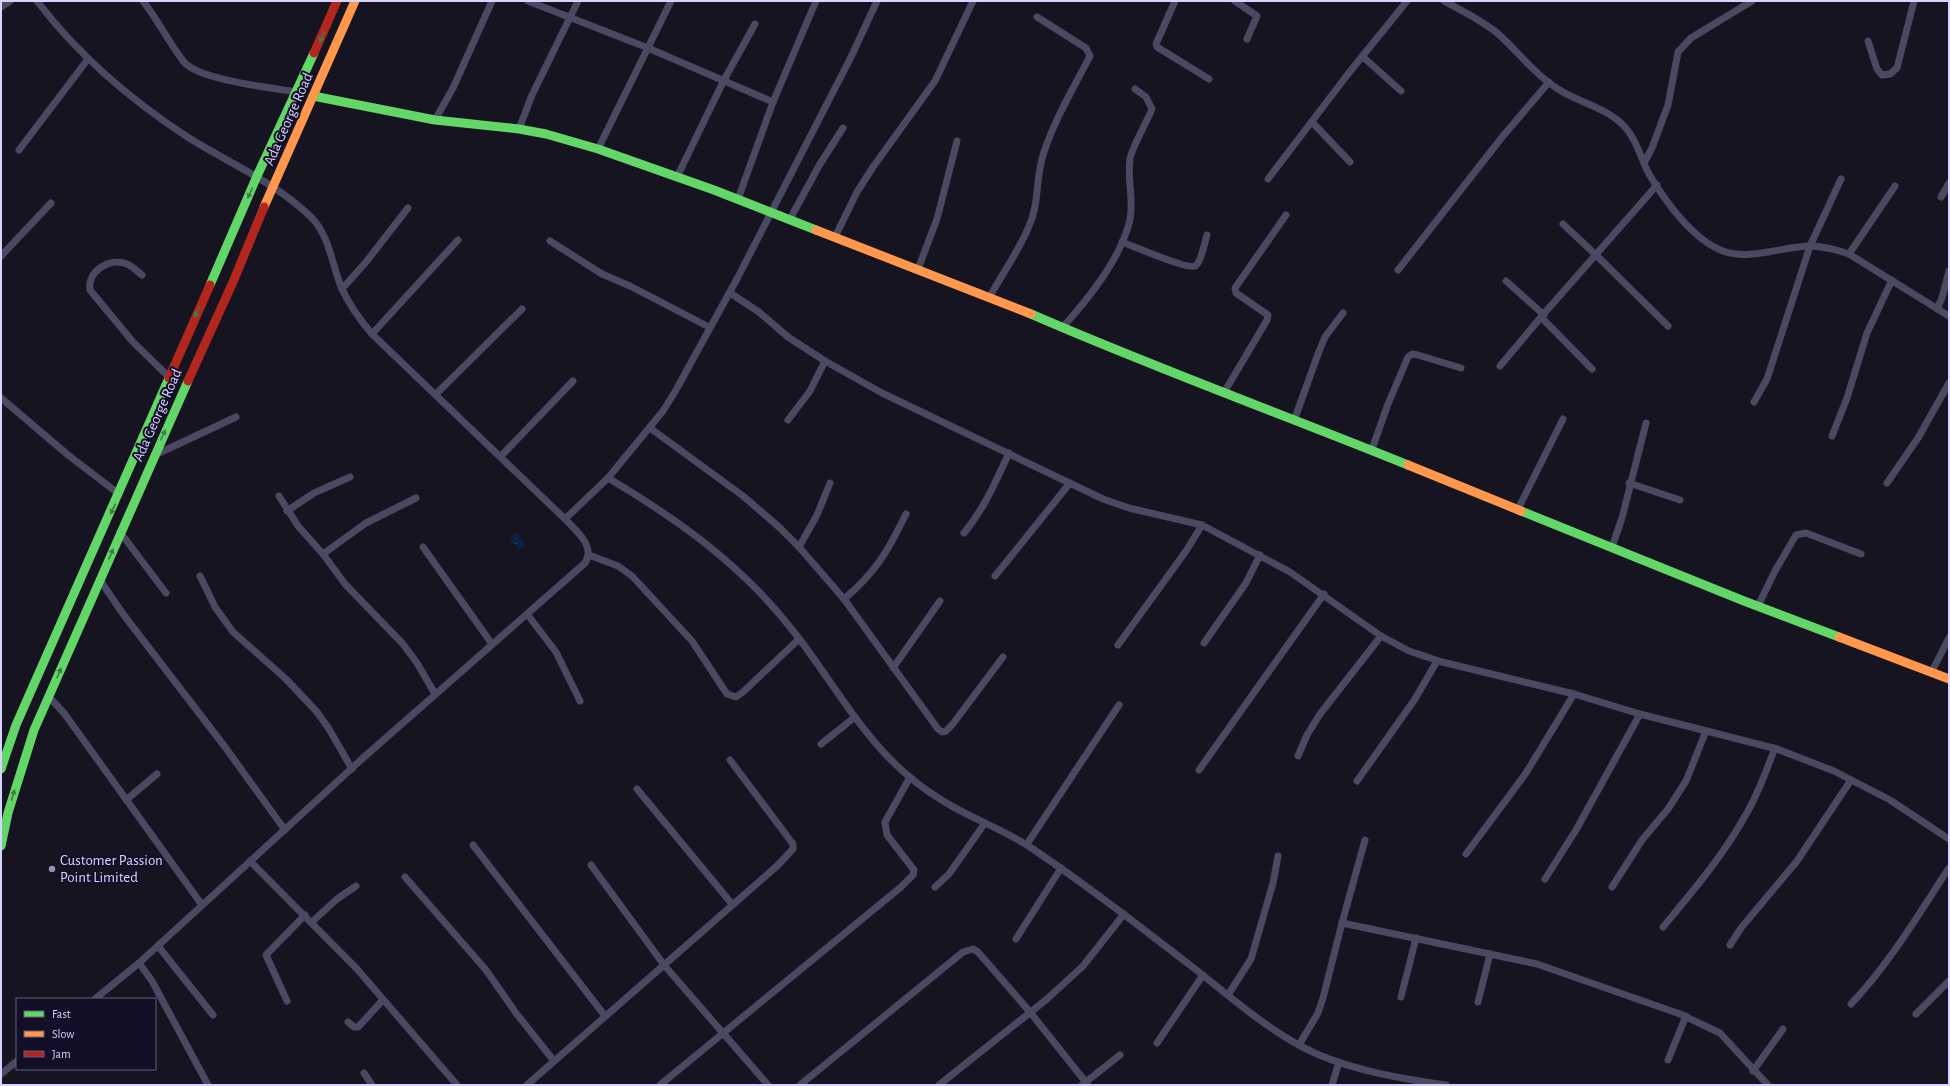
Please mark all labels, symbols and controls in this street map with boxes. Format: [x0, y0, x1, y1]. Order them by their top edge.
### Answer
one-way arrow [319, 32, 325, 43]
street label: Ada George Road [261, 70, 316, 168]
one-way arrow [246, 187, 253, 199]
one-way arrow [194, 306, 200, 318]
street label: Ada George Road [130, 366, 185, 464]
one-way arrow [160, 430, 166, 441]
one-way arrow [110, 503, 116, 514]
one-way arrow [108, 549, 114, 560]
one-way arrow [56, 667, 62, 679]
one-way arrow [10, 788, 16, 800]
place label: Customer Passion Point Limited [60, 853, 163, 885]
marker: Customer Passion Point Limited [47, 864, 57, 874]
legend [16, 998, 156, 1070]
text: Fast [52, 1008, 71, 1020]
text: Slow [52, 1028, 74, 1040]
text: Jam [52, 1048, 71, 1060]

